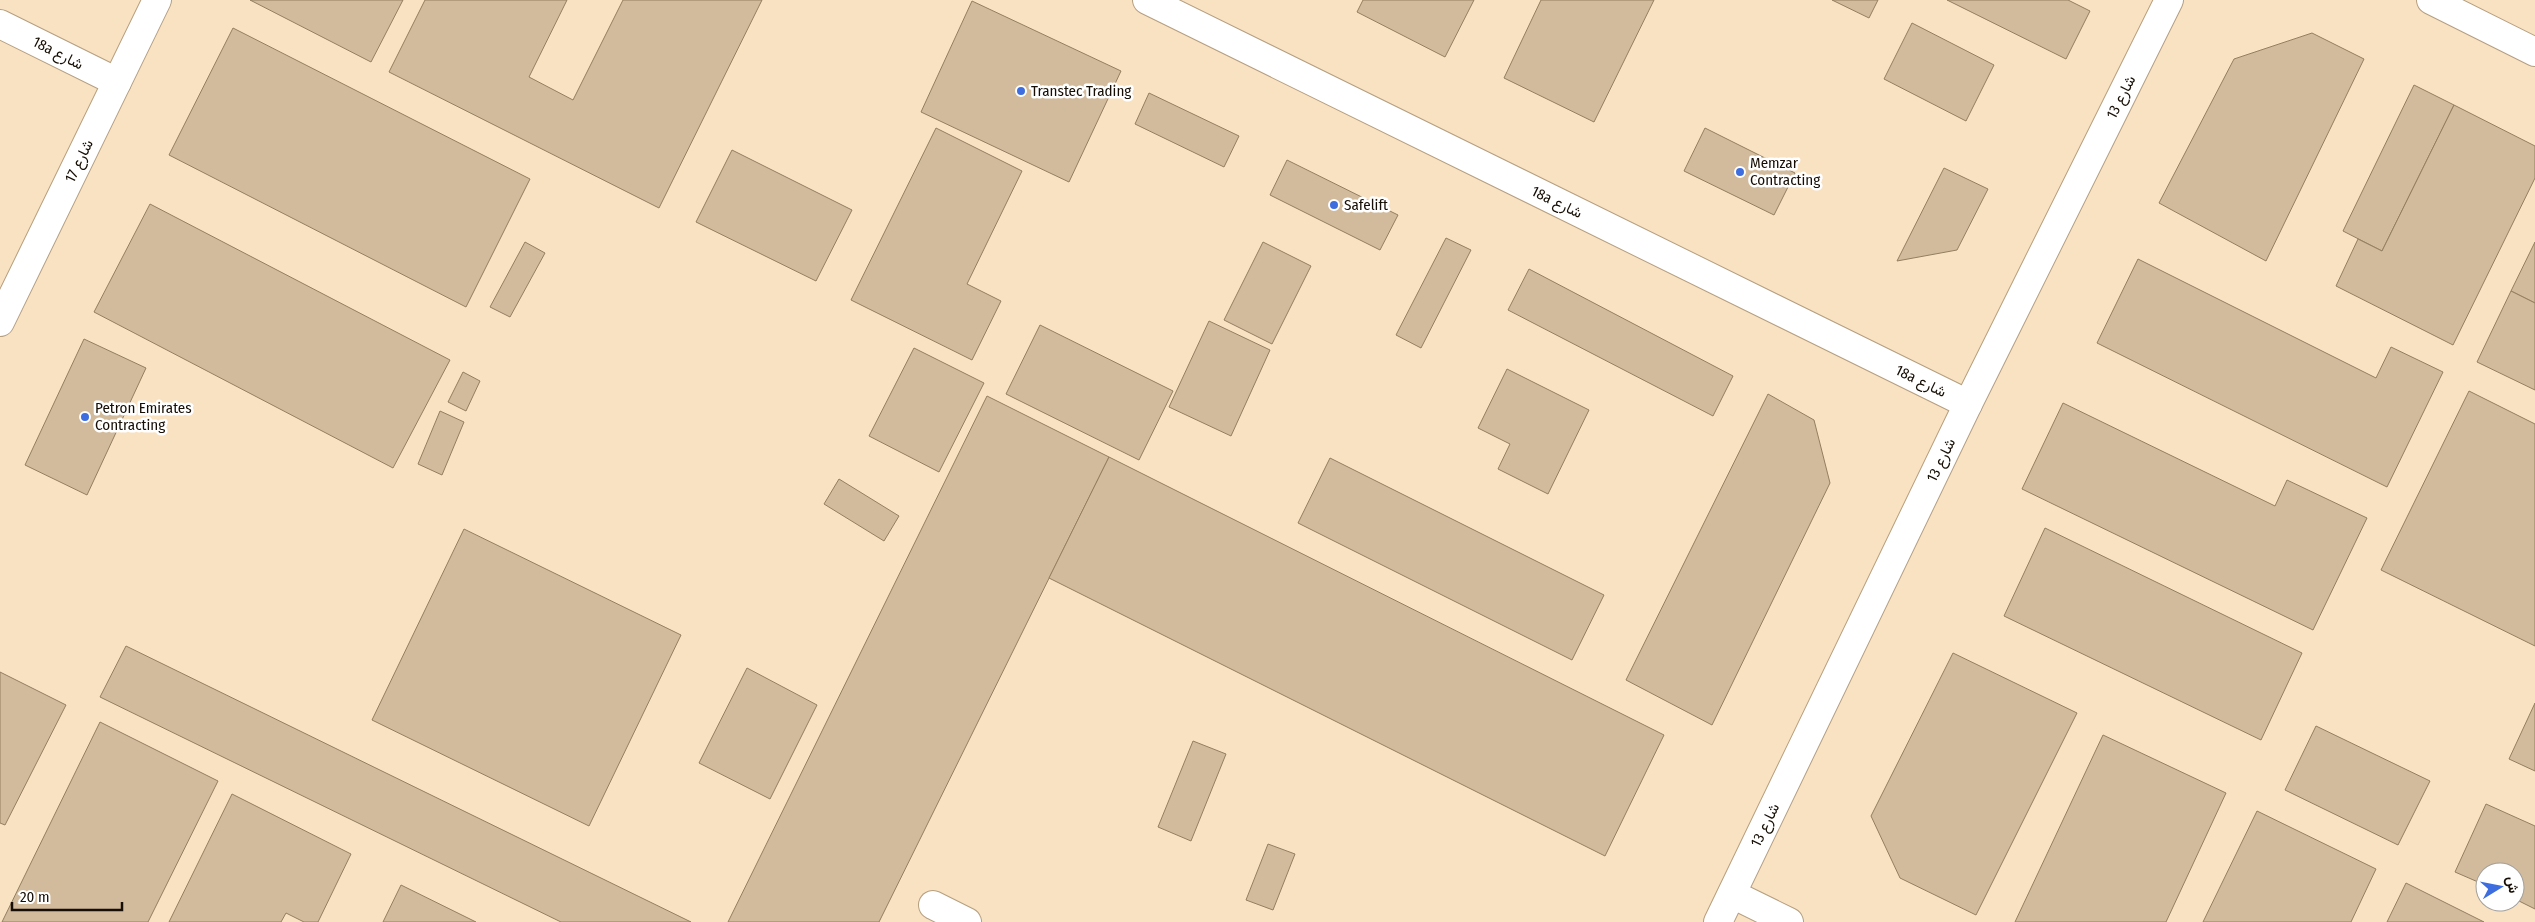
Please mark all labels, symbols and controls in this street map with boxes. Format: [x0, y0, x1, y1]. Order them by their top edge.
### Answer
street label: 18a شارع [29, 33, 86, 75]
street label: شارع 13 [2102, 72, 2141, 123]
place label: Transtec Trading [1031, 82, 1131, 100]
marker: Transtec Trading [1015, 85, 1027, 97]
street label: شارع 17 [61, 136, 99, 186]
place label: Memzar Contracting [1750, 154, 1820, 189]
marker: Memzar Contracting [1734, 166, 1746, 178]
street label: 18a شارع [1528, 182, 1586, 224]
place label: Safelift [1344, 196, 1388, 214]
marker: Safelift [1328, 199, 1340, 211]
street label: 18a شارع [1892, 361, 1950, 403]
place label: Petron Emirates Contracting [95, 399, 192, 434]
marker: Petron Emirates Contracting [79, 411, 91, 423]
street label: شارع 13 [1923, 435, 1961, 486]
street label: شارع 13 [1747, 800, 1785, 851]
north arrow [2475, 862, 2525, 912]
text: ش [2502, 875, 2522, 895]
scale bar [12, 880, 122, 912]
text: 20 m [20, 888, 50, 906]

